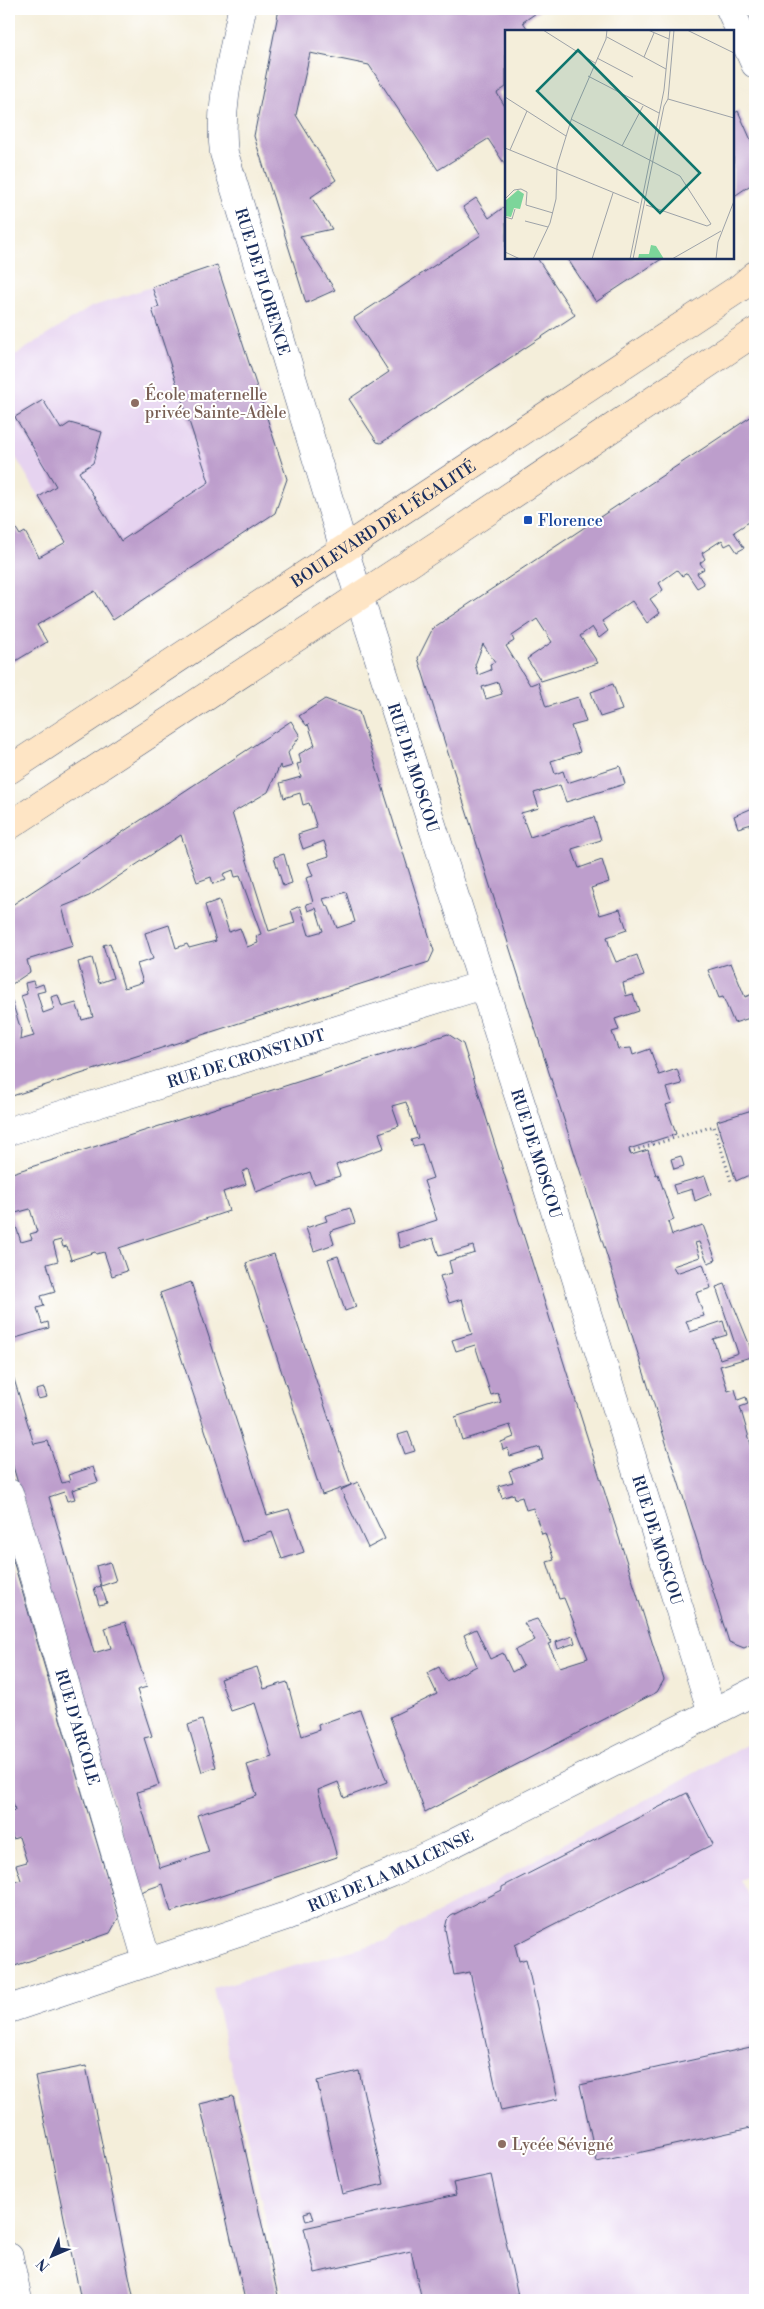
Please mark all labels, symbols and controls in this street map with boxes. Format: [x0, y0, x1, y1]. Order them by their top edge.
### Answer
inset map [505, 30, 734, 259]
street label: RUE DE FLORENCE [230, 206, 294, 358]
place label: École maternelle privée Sainte-Adèle [145, 383, 287, 423]
marker: École maternelle privée Sainte-Adèle [129, 397, 141, 409]
street label: BOULEVARD DE L'ÉGALITÉ [287, 455, 480, 593]
place label: Florence [538, 511, 603, 531]
marker: Florence [522, 514, 534, 526]
street label: RUE DE MOSCOU [383, 701, 443, 835]
street label: RUE DE CRONSTADT [165, 1025, 328, 1093]
street label: RUE DE MOSCOU [506, 1086, 566, 1221]
street label: RUE DE MOSCOU [627, 1473, 687, 1608]
street label: RUE D'ARCOLE [51, 1667, 104, 1788]
street label: RUE DE LA MALCENSE [305, 1826, 477, 1917]
place label: Lycée Sévigné [512, 2135, 614, 2155]
marker: Lycée Sévigné [496, 2138, 508, 2150]
north arrow [28, 2232, 78, 2282]
text: N [33, 2254, 54, 2275]

